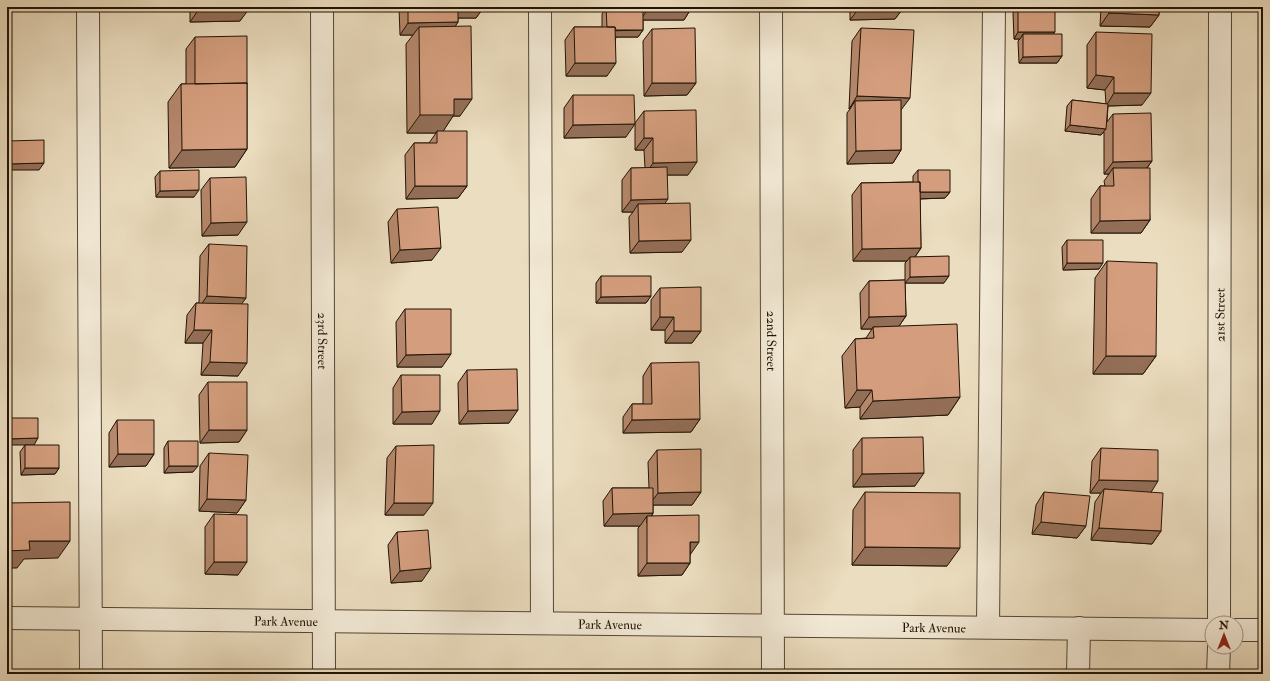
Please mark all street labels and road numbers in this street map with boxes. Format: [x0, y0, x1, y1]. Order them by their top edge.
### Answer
street label: 21st Street [1212, 288, 1229, 342]
street label: 22nd Street [763, 311, 779, 371]
street label: 23rd Street [314, 313, 330, 369]
street label: Park Avenue [254, 613, 319, 630]
street label: Park Avenue [578, 617, 643, 633]
street label: Park Avenue [902, 620, 967, 637]

